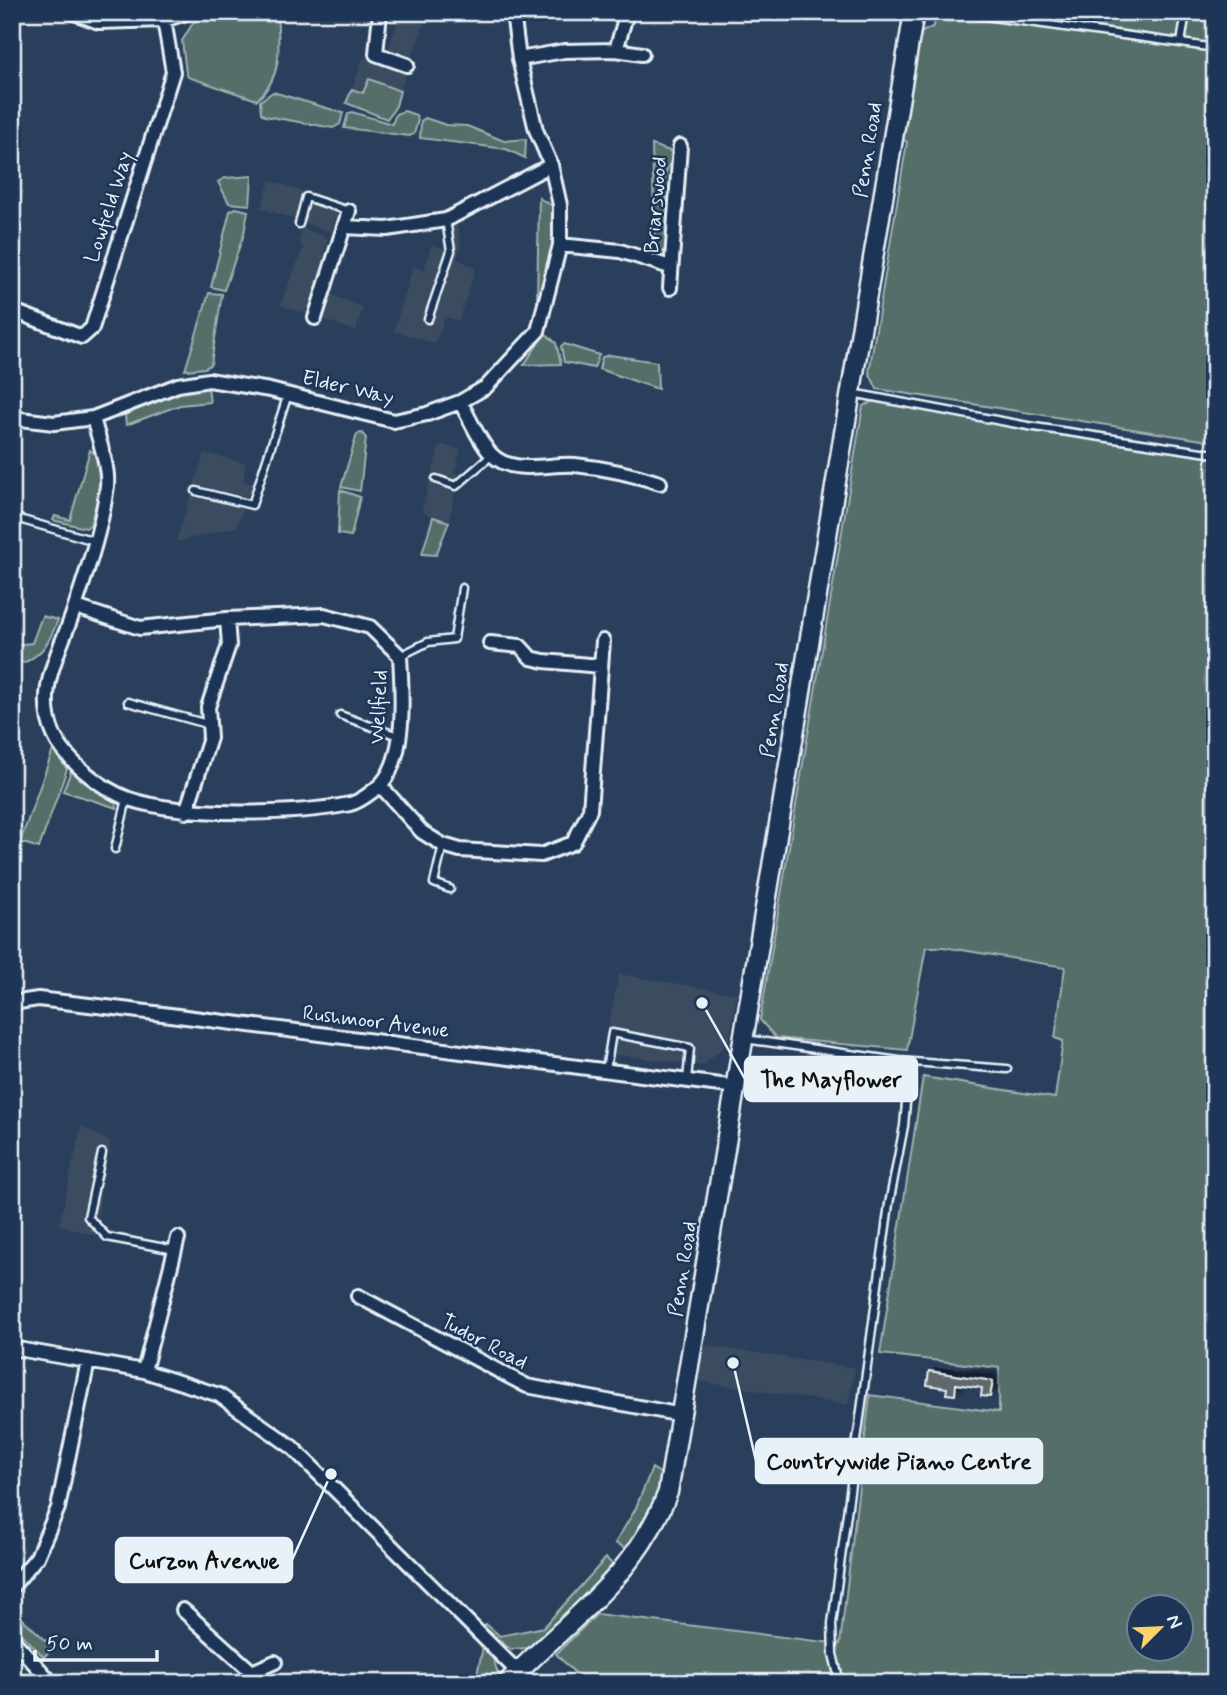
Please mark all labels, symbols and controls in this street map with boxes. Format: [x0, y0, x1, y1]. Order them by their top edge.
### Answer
street label: Penn Road [847, 100, 889, 200]
street label: Lowfield Way [78, 148, 140, 266]
street label: Briarswood [638, 155, 674, 255]
street label: Elder Way [299, 364, 397, 412]
street label: Penn Road [754, 660, 796, 760]
street label: Wellfield [363, 669, 395, 745]
street label: Rushmoor Avenue [301, 999, 451, 1045]
callout: The Mayflower [745, 1057, 917, 1101]
text: The Mayflower [760, 1066, 903, 1096]
street label: Penn Road [662, 1219, 704, 1319]
street label: Tudor Road [436, 1307, 532, 1377]
callout: Countrywide Piano Centre [756, 1439, 1042, 1483]
text: Countrywide Piano Centre [766, 1448, 1032, 1478]
callout: Curzon Avenue [116, 1538, 292, 1582]
text: Curzon Avenue [129, 1547, 279, 1577]
north arrow [1126, 1594, 1196, 1664]
text: N [1160, 1611, 1188, 1633]
scale bar [35, 1618, 158, 1662]
text: 50 m [46, 1630, 93, 1658]

